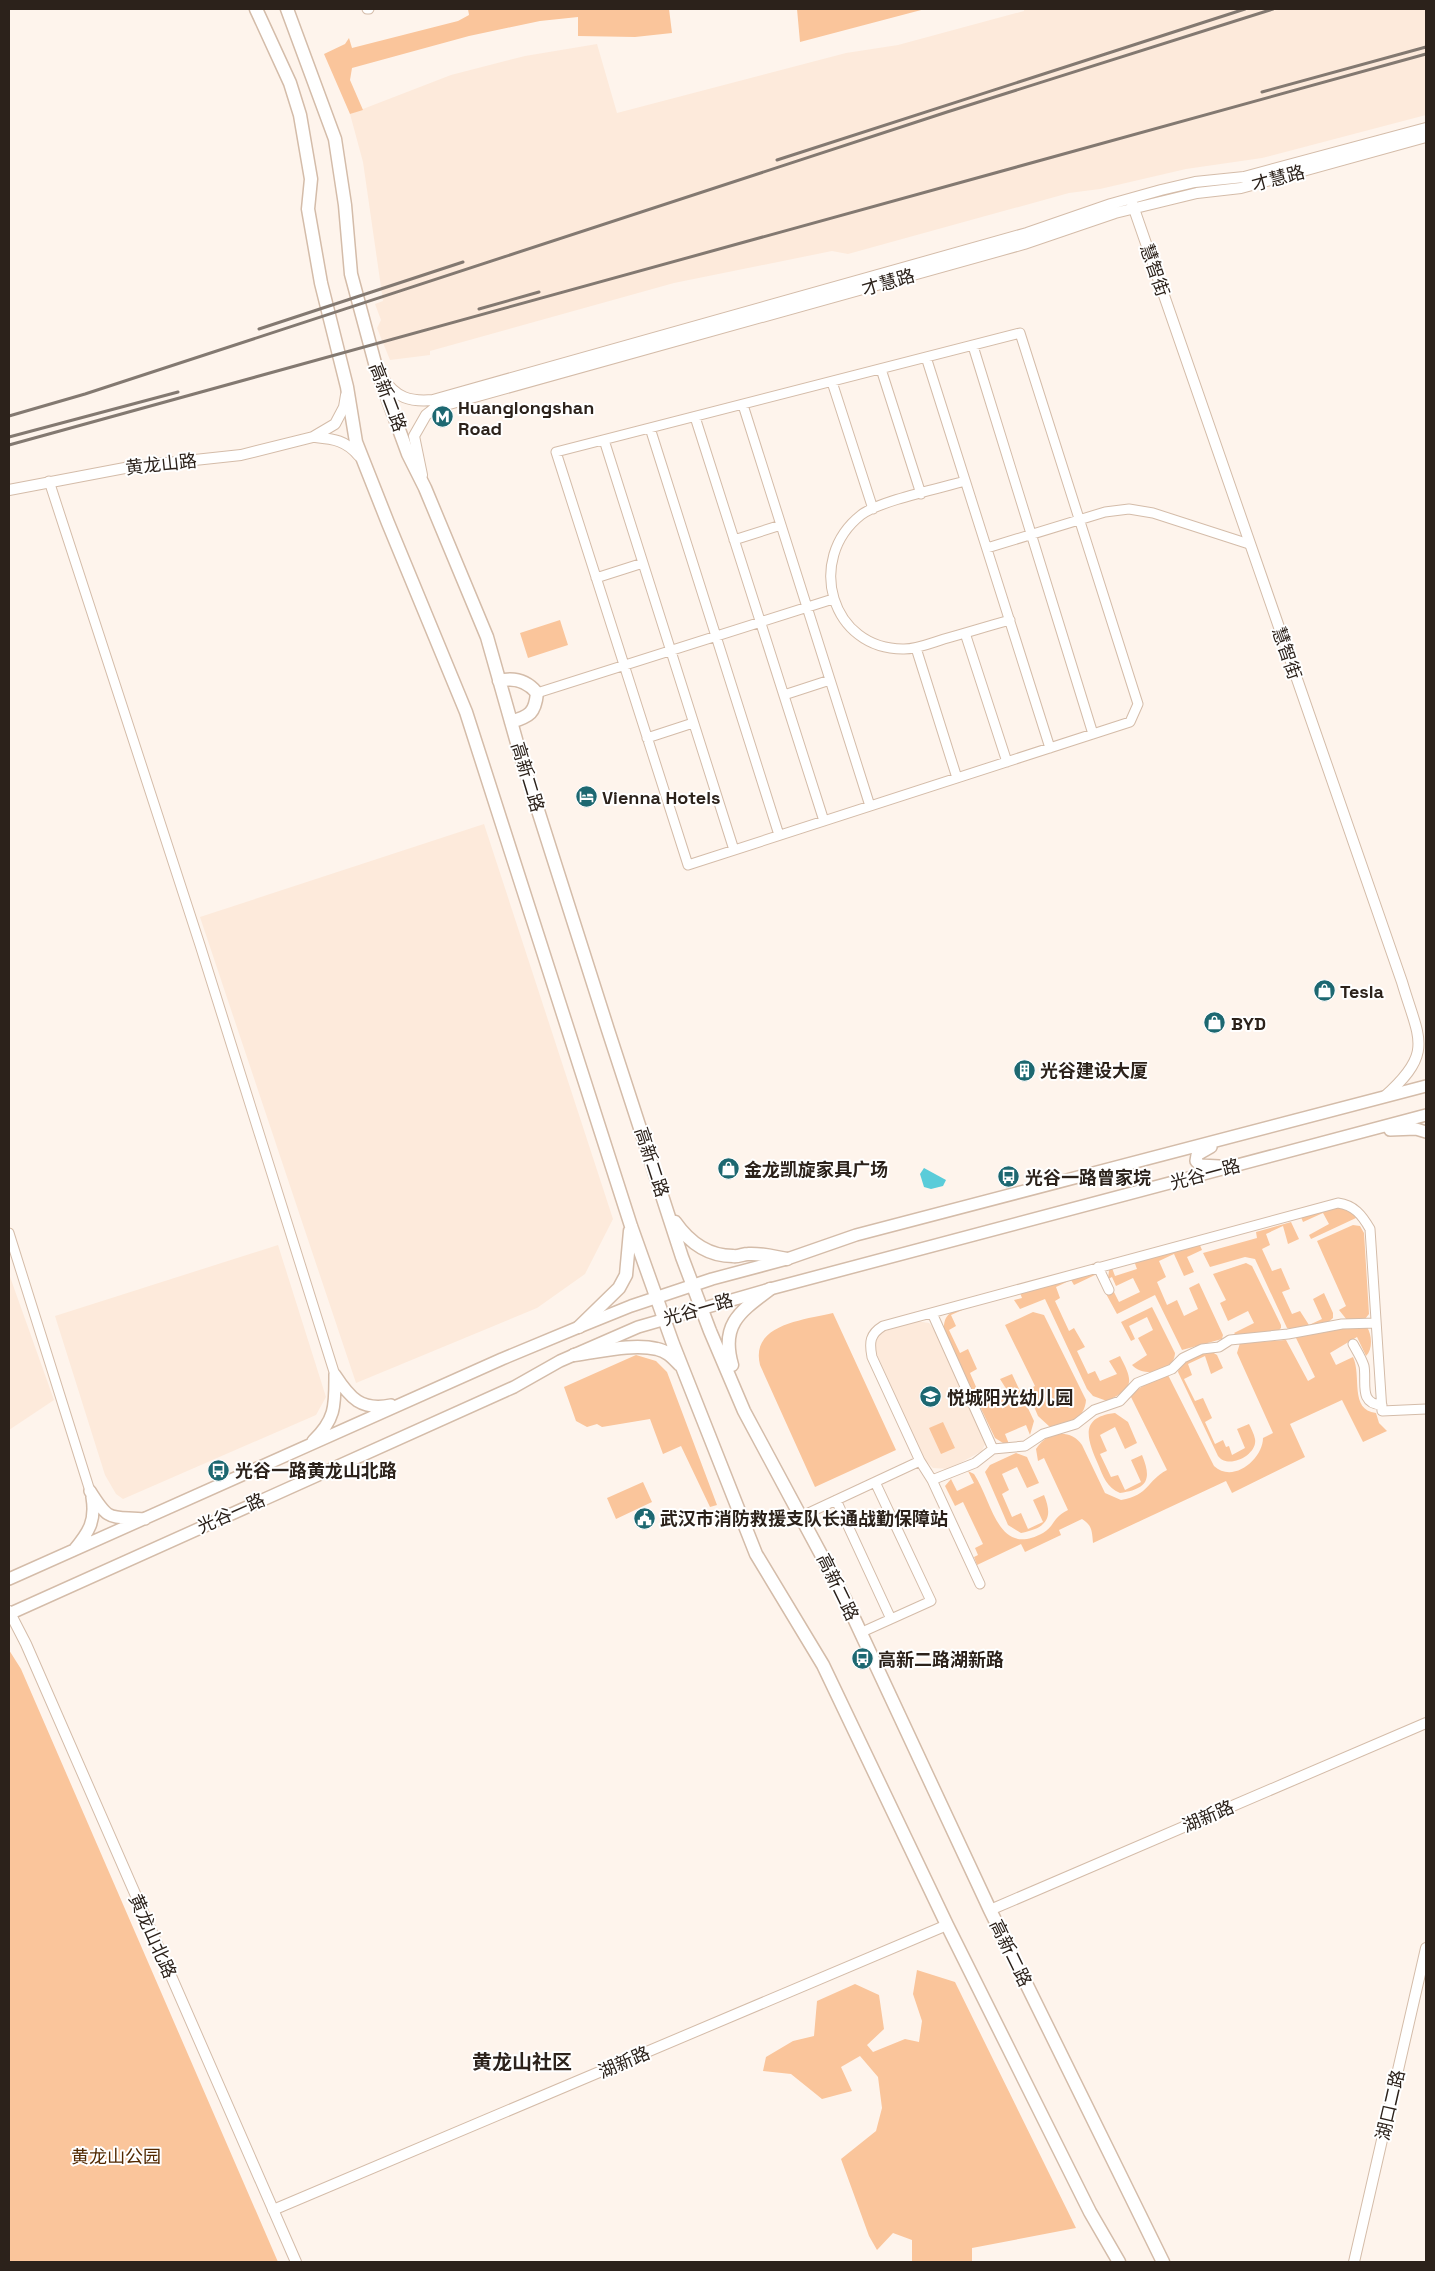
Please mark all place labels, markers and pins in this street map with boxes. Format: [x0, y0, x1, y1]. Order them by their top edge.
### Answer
place label: Huanglongshan Road [458, 396, 594, 440]
metro station icon: Huanglongshan Road [430, 405, 454, 429]
hotel icon: Vienna Hotels [574, 785, 598, 809]
place label: Vienna Hotels [602, 786, 720, 809]
shop icon: Tesla [1312, 979, 1336, 1003]
place label: Tesla [1340, 980, 1384, 1003]
shop icon: BYD [1203, 1011, 1227, 1035]
place label: BYD [1231, 1012, 1266, 1035]
building icon: 光谷建设大厦 [1012, 1058, 1036, 1082]
place label: 光谷建设大厦 [1040, 1059, 1148, 1082]
shop icon: 金龙凯旋家具广场 [716, 1157, 740, 1181]
place label: 金龙凯旋家具广场 [744, 1158, 888, 1181]
bus stop icon: 光谷一路曾家垸 [997, 1165, 1021, 1189]
place label: 光谷一路曾家垸 [1025, 1166, 1151, 1189]
school or university icon: 悦城阳光幼儿园 [919, 1385, 943, 1409]
place label: 悦城阳光幼儿园 [947, 1386, 1073, 1409]
bus stop icon: 光谷一路黄龙山北路 [207, 1458, 231, 1482]
place label: 光谷一路黄龙山北路 [235, 1459, 397, 1482]
public building icon: 武汉市消防救援支队长通战勤保障站 [632, 1506, 656, 1530]
place label: 武汉市消防救援支队长通战勤保障站 [660, 1507, 948, 1530]
bus stop icon: 高新二路湖新路 [850, 1647, 874, 1671]
place label: 高新二路湖新路 [878, 1648, 1004, 1671]

